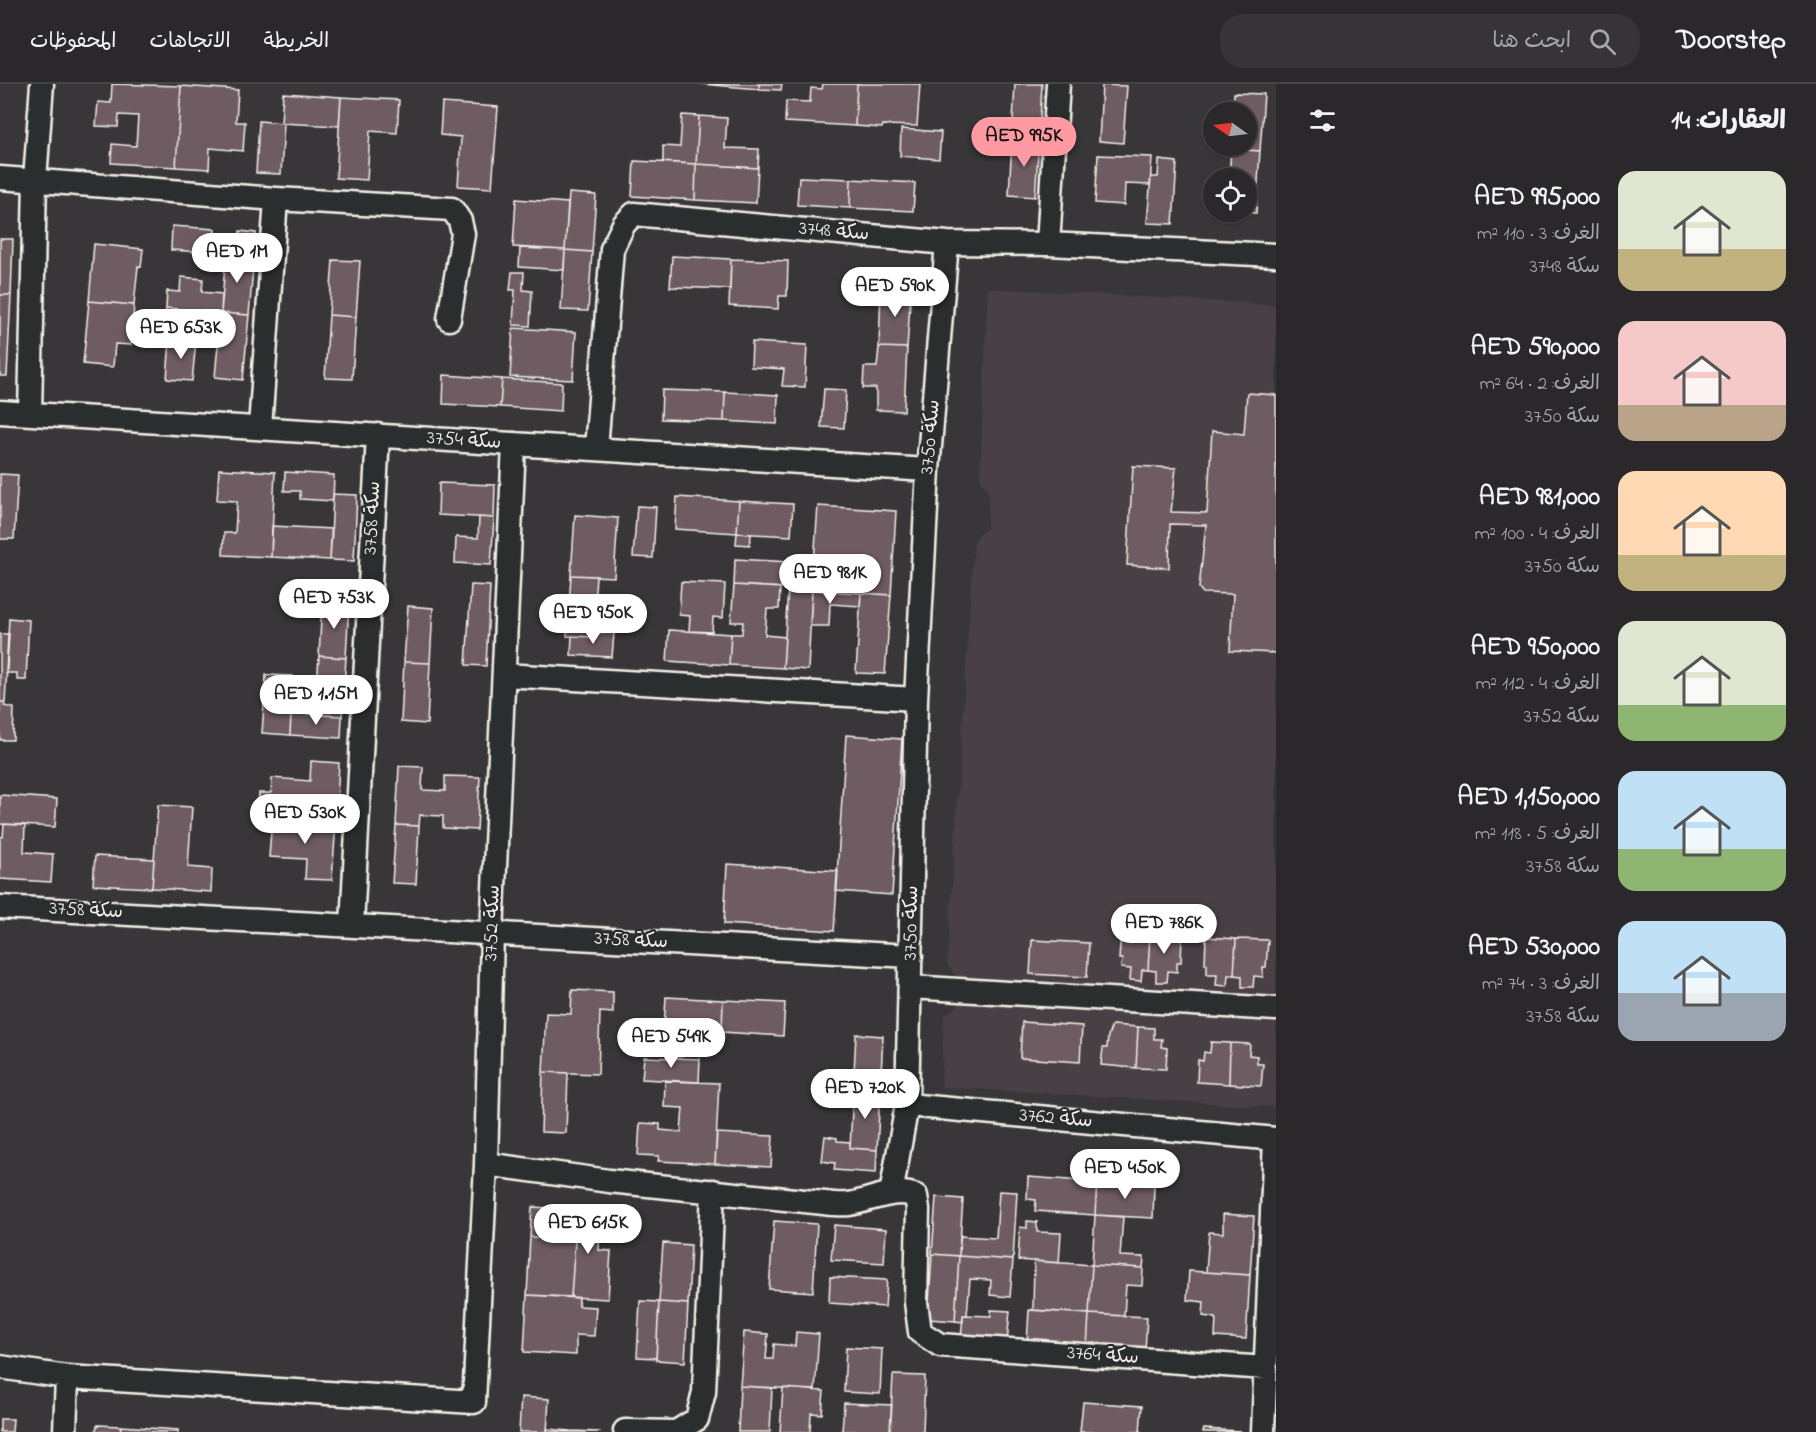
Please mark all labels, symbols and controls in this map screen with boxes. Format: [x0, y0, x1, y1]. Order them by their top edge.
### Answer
search box [1220, 14, 1640, 68]
text: Doorstep [1676, 21, 1786, 62]
icon: search [1586, 25, 1619, 58]
text: ابحث هنا [1492, 26, 1571, 58]
text: المحفوظات [30, 27, 116, 57]
text: الاتجاهات [149, 27, 231, 57]
text: الخريطة [264, 27, 329, 57]
north arrow [1203, 102, 1257, 156]
map controls [1203, 102, 1257, 222]
text: العقارات: 14 [1671, 103, 1786, 141]
icon: filters [1306, 104, 1339, 137]
pin: AED 995K [962, 117, 1086, 168]
text: AED 995K [985, 122, 1063, 151]
button: locate [1203, 168, 1257, 222]
text: AED 995,000 [1474, 179, 1600, 217]
icon: home [1666, 195, 1738, 267]
street label: سكة 3748 [798, 214, 870, 250]
text: الغرف: 3 · 110 m² [1477, 220, 1600, 249]
pin: AED 1M [188, 233, 286, 284]
text: AED 1M [206, 238, 268, 267]
text: سكة 3748 [1529, 253, 1600, 282]
pin: AED 590K [833, 267, 957, 318]
text: AED 590K [855, 272, 935, 301]
pin: AED 653K [119, 309, 243, 360]
text: AED 653K [140, 314, 222, 343]
text: AED 590,000 [1471, 329, 1600, 367]
icon: home [1666, 345, 1738, 417]
text: الغرف: 2 · 64 m² [1479, 370, 1600, 399]
street label: سكة 3750 [913, 398, 949, 476]
text: سكة 3750 [1525, 403, 1600, 432]
street label: سكة 3754 [426, 424, 502, 458]
text: AED 981,000 [1479, 479, 1600, 517]
street label: سكة 3758 [357, 480, 389, 556]
icon: home [1666, 495, 1738, 567]
text: الغرف: 4 · 100 m² [1475, 520, 1600, 549]
text: سكة 3750 [1525, 553, 1600, 582]
pin: AED 981K [768, 554, 892, 605]
text: AED 981K [793, 559, 867, 588]
pin: AED 753K [272, 579, 396, 630]
text: AED 753K [293, 584, 375, 613]
pin: AED 950K [531, 594, 655, 645]
text: AED 950K [553, 599, 633, 628]
text: AED 950,000 [1471, 629, 1600, 667]
icon: home [1666, 645, 1738, 717]
text: الغرف: 4 · 112 m² [1476, 670, 1600, 699]
pin: AED 1.15M [247, 675, 385, 726]
text: AED 1.15M [274, 680, 358, 709]
text: سكة 3752 [1524, 703, 1600, 732]
text: AED 1,150,000 [1457, 779, 1600, 817]
pin: AED 530K [243, 794, 367, 845]
icon: home [1666, 795, 1738, 867]
text: AED 530K [264, 799, 346, 828]
text: الغرف: 5 · 118 m² [1475, 820, 1600, 849]
text: سكة 3758 [1526, 853, 1600, 882]
street label: سكة 3752 [477, 884, 509, 962]
street label: سكة 3750 [897, 885, 927, 961]
street label: سكة 3758 [48, 895, 124, 927]
pin: AED 786K [1102, 904, 1226, 955]
text: AED 786K [1125, 909, 1203, 938]
street label: سكة 3758 [593, 925, 669, 957]
text: AED 530,000 [1468, 929, 1600, 967]
icon: home [1666, 945, 1738, 1017]
text: الغرف: 3 · 74 m² [1482, 970, 1600, 999]
text: سكة 3758 [1526, 1003, 1600, 1032]
pin: AED 549K [609, 1018, 733, 1069]
text: AED 549K [631, 1023, 711, 1052]
pin: AED 720K [803, 1069, 927, 1120]
text: AED 720K [825, 1074, 905, 1103]
street label: سكة 3762 [1018, 1101, 1094, 1137]
pin: AED 450K [1063, 1149, 1187, 1200]
text: AED 450K [1084, 1154, 1166, 1183]
pin: AED 615K [526, 1204, 650, 1255]
text: AED 615K [548, 1209, 628, 1238]
street label: سكة 3764 [1066, 1339, 1140, 1373]

